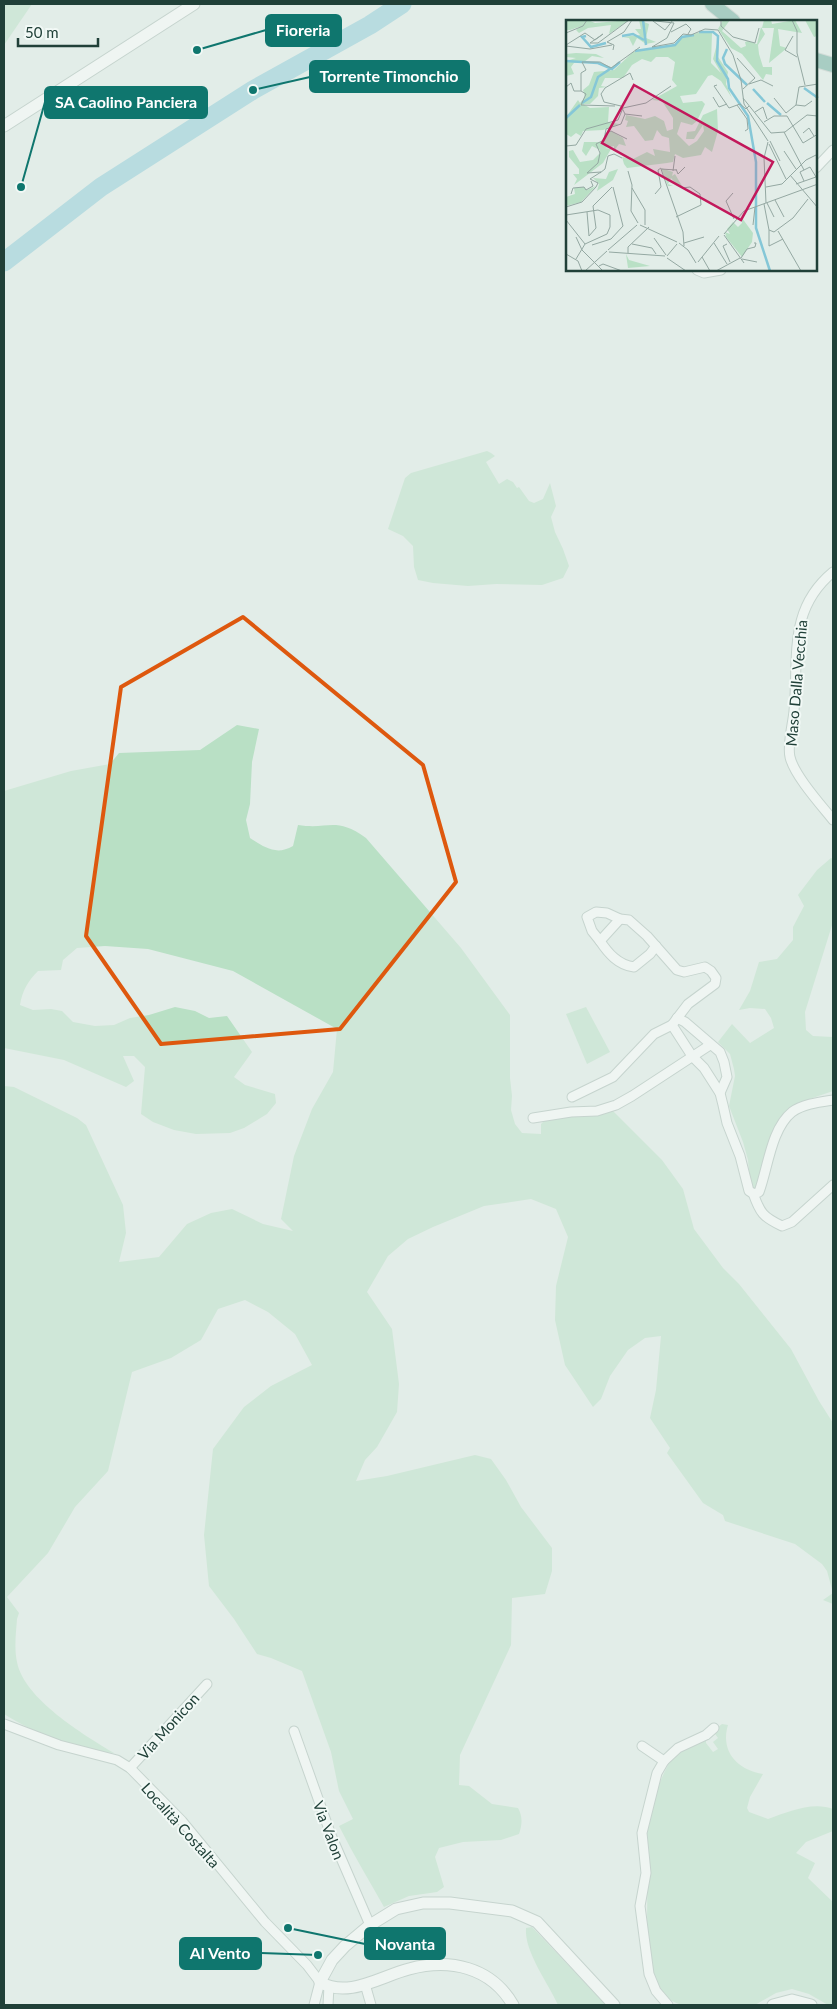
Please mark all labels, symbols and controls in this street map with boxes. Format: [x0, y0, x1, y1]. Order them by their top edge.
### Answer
scale bar [18, 15, 98, 47]
callout: Fioreria [266, 15, 341, 46]
text: Fioreria [276, 20, 330, 39]
inset map [566, 20, 817, 271]
text: 50 m [25, 23, 59, 41]
callout: Torrente Timonchio [310, 61, 469, 92]
text: Torrente Timonchio [319, 66, 459, 85]
callout: SA Caolino Panciera [45, 87, 207, 118]
text: SA Caolino Panciera [55, 92, 197, 111]
street label: Maso Dalla Vecchia [781, 619, 811, 747]
street label: Via Monicon [134, 1689, 202, 1763]
street label: Località Costalta [138, 1779, 224, 1871]
street label: Via Valon [310, 1798, 348, 1862]
callout: Novanta [365, 1928, 445, 1959]
text: Novanta [375, 1934, 435, 1953]
callout: Al Vento [180, 1938, 261, 1969]
text: Al Vento [189, 1943, 250, 1962]

